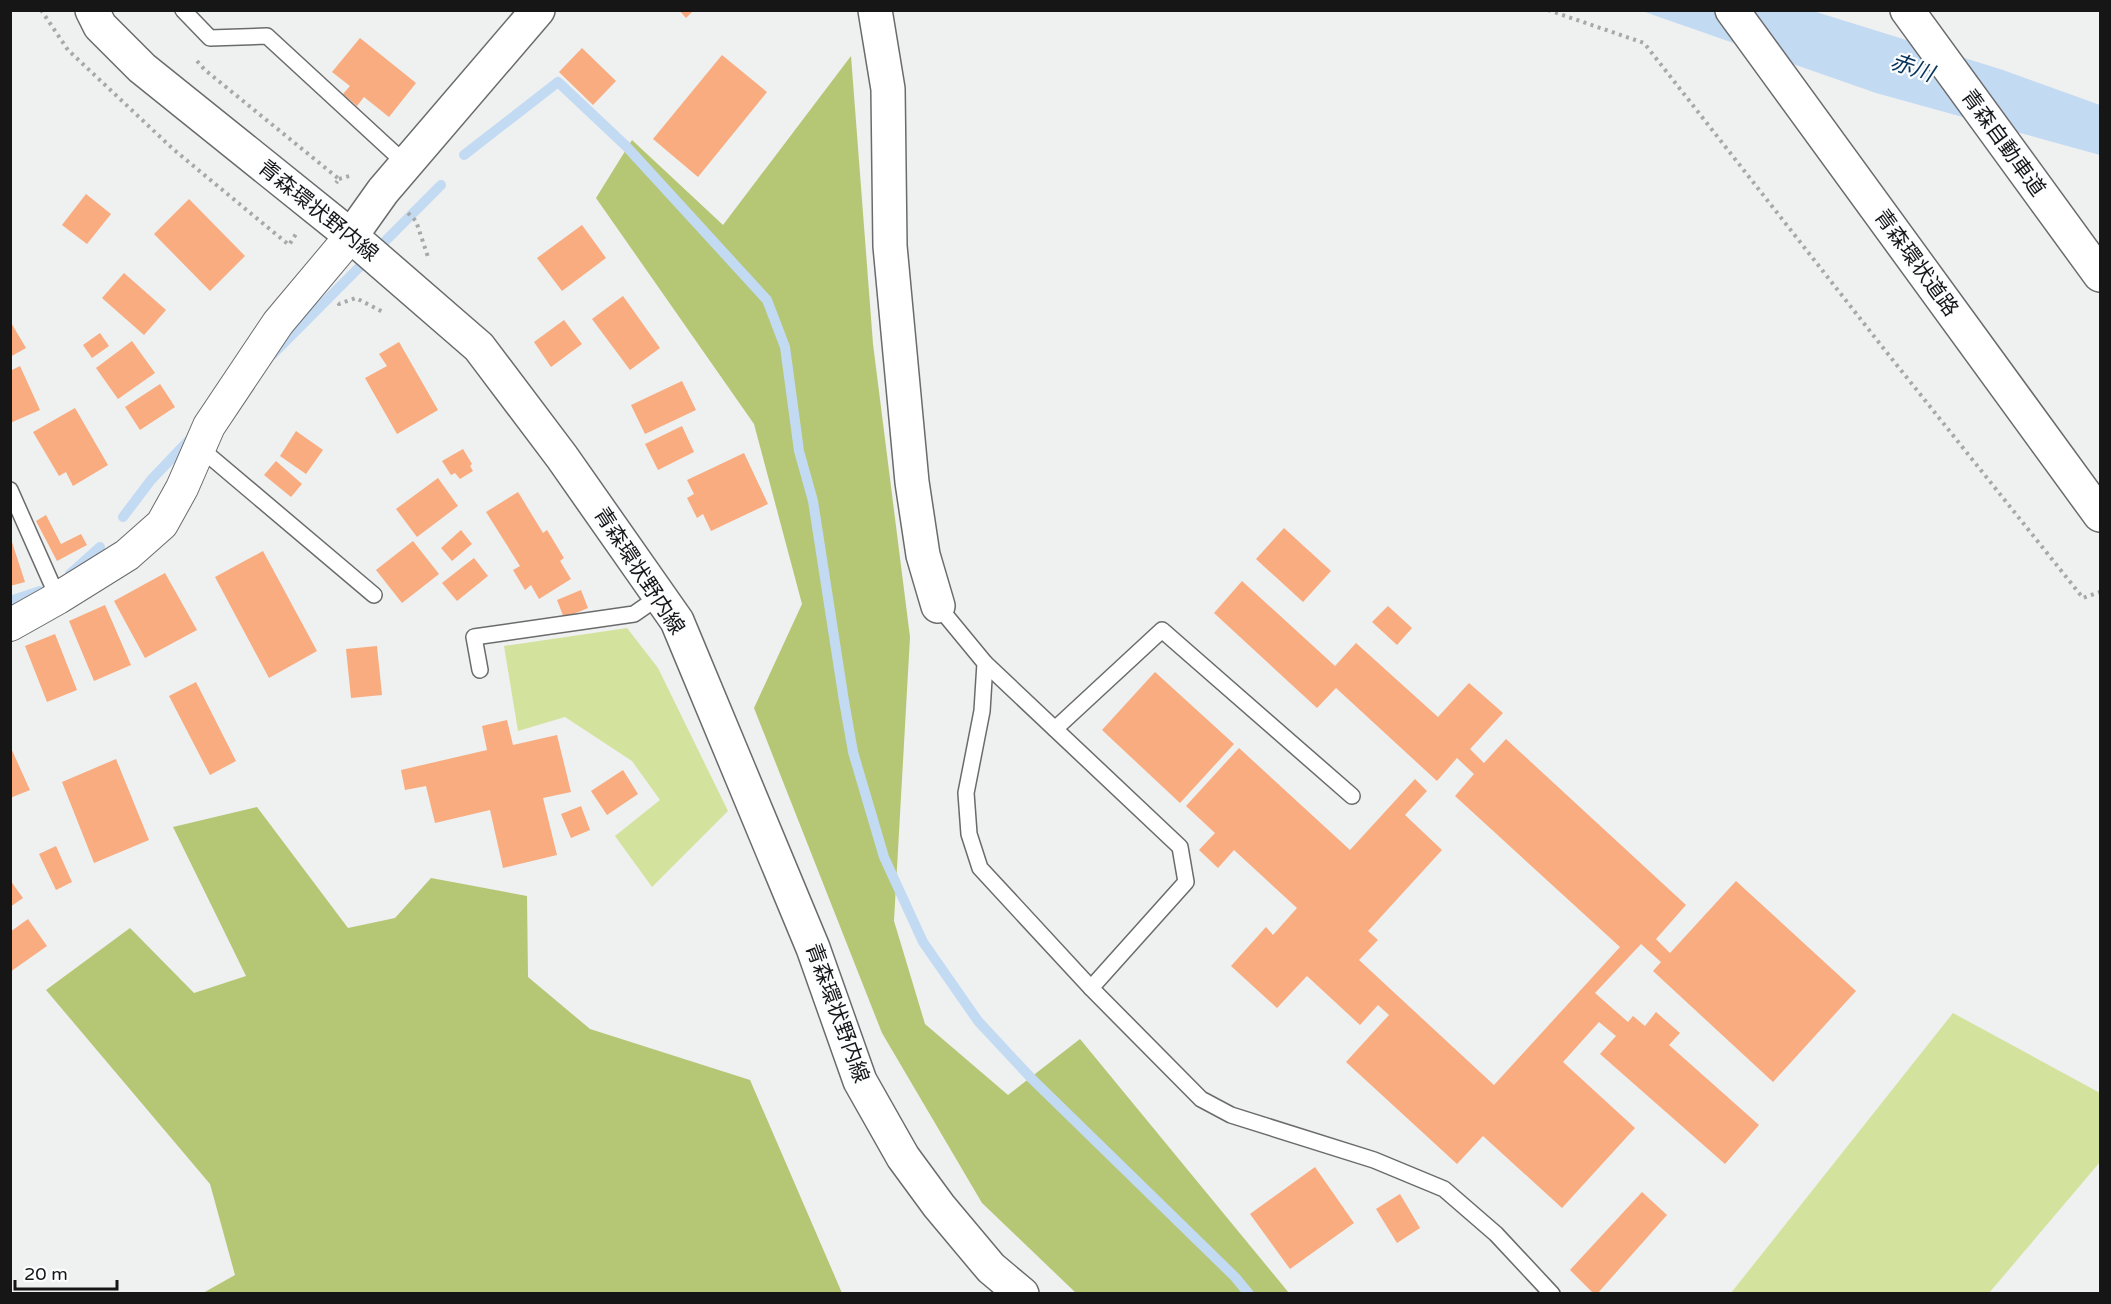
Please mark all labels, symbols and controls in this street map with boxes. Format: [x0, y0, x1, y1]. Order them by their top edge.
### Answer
water label: 赤川 [1887, 49, 1939, 88]
street label: 青森自動車道 [1956, 85, 2050, 201]
street label: 青森環状野内線 [253, 155, 383, 267]
street label: 青森環状道路 [1869, 205, 1963, 321]
street label: 青森環状野内線 [588, 503, 690, 639]
street label: 青森環状野内線 [800, 940, 874, 1086]
scale bar [15, 1253, 117, 1291]
text: 20 m [24, 1263, 68, 1285]

